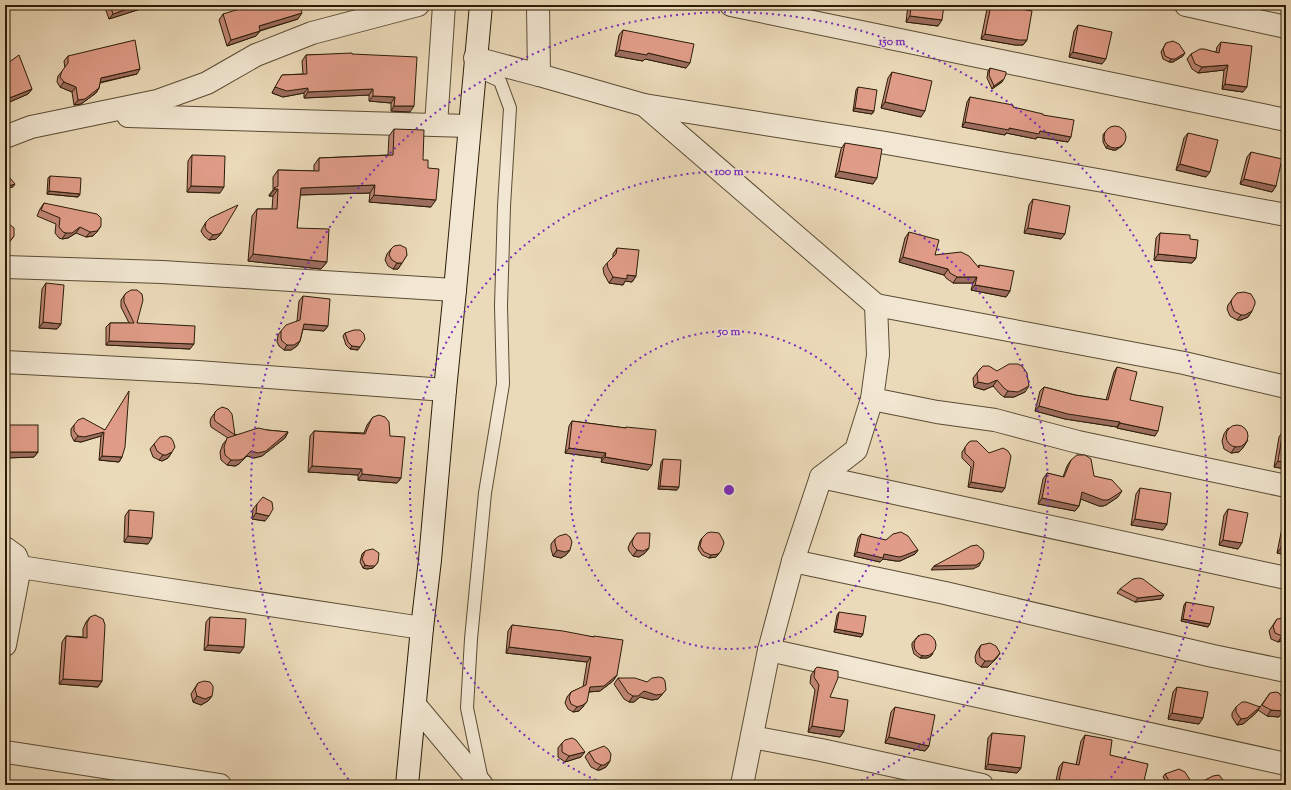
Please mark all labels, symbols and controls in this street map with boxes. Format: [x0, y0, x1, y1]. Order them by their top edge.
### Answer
text: 150 m [877, 33, 906, 51]
text: 100 m [713, 163, 744, 181]
text: 50 m [717, 323, 741, 341]
centre of rings [722, 483, 736, 497]

